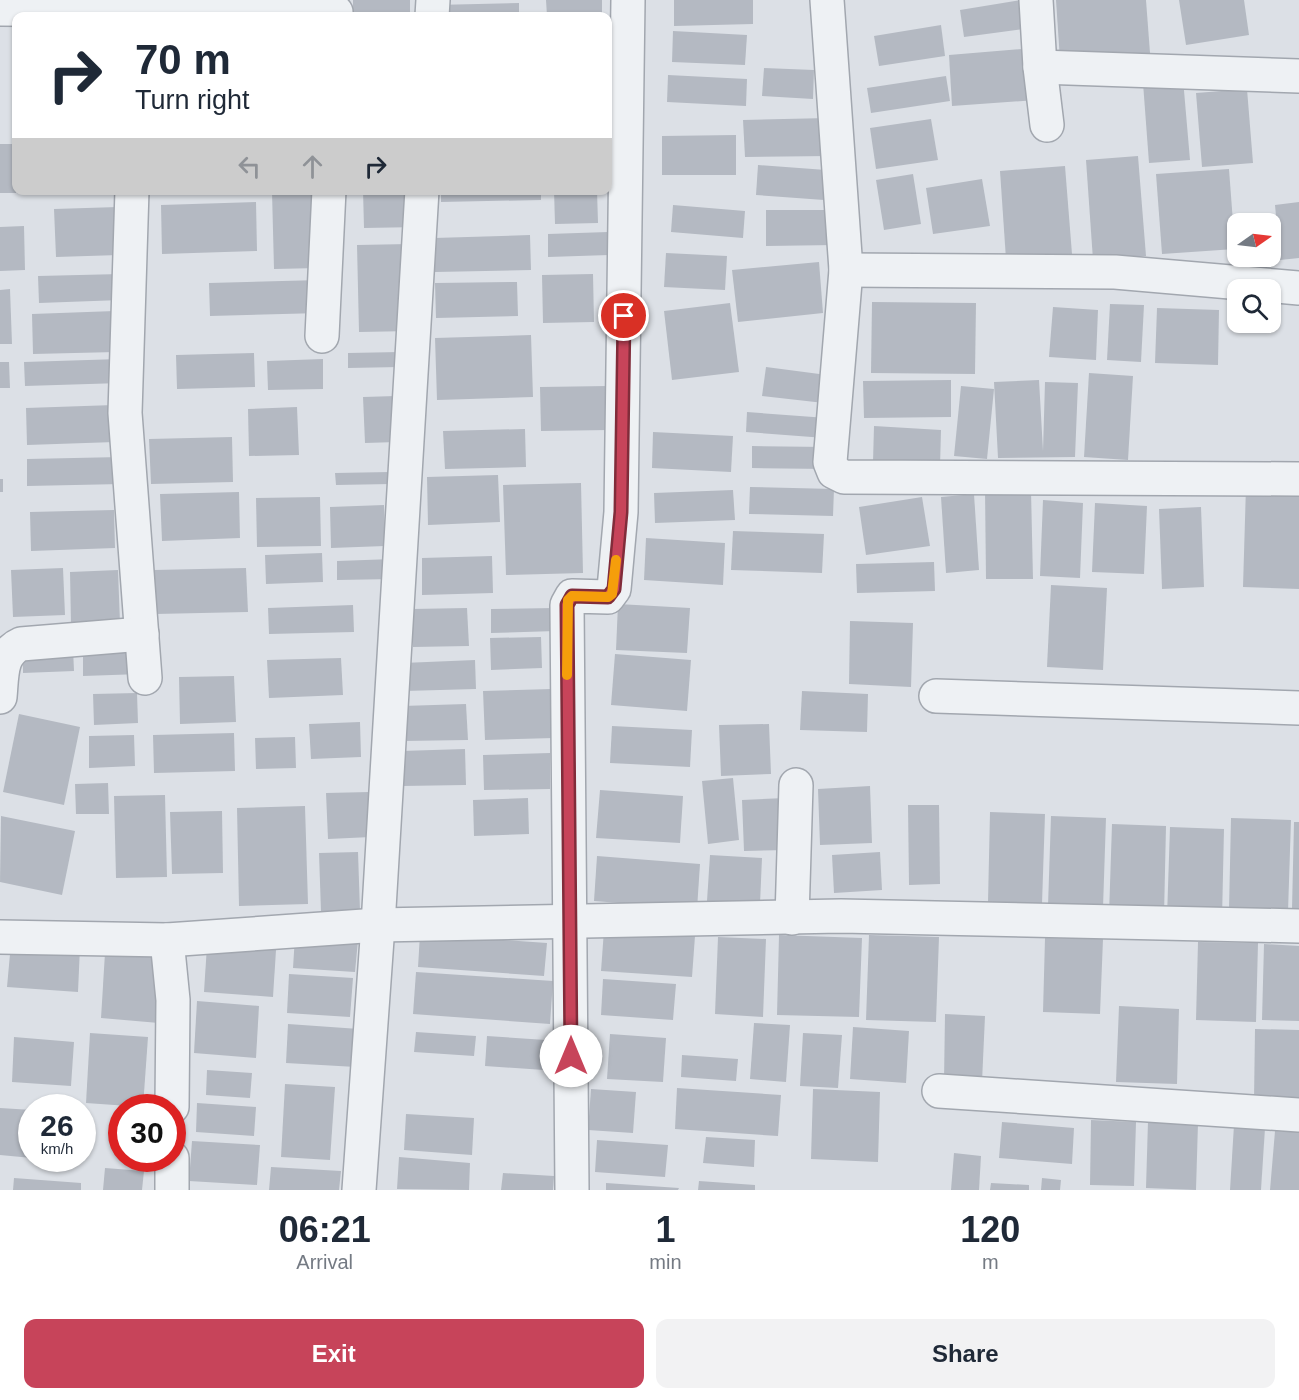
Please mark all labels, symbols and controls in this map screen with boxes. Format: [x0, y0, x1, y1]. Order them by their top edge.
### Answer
icon: right [36, 36, 114, 114]
text: 70 m [135, 36, 231, 83]
text: Turn right [135, 85, 250, 115]
icon: left [233, 150, 266, 183]
icon: ahead [296, 150, 329, 183]
icon: right [359, 150, 392, 183]
north arrow [1227, 213, 1281, 267]
map controls [1227, 213, 1281, 333]
button: search [1227, 279, 1281, 333]
pin [598, 290, 649, 341]
icon: arrive [607, 299, 640, 332]
position arrow [539, 1024, 603, 1088]
speed limit sign: 30 [108, 1094, 186, 1172]
text: 26 [40, 1109, 74, 1142]
text: km/h [41, 1140, 73, 1157]
text: 06:21 [279, 1209, 371, 1250]
text: 1 [655, 1209, 675, 1250]
text: 120 [960, 1209, 1020, 1250]
text: Arrival [296, 1251, 353, 1273]
text: min [649, 1251, 682, 1273]
text: m [982, 1251, 999, 1273]
button: Exit [24, 1319, 644, 1388]
button: Share [656, 1319, 1275, 1388]

